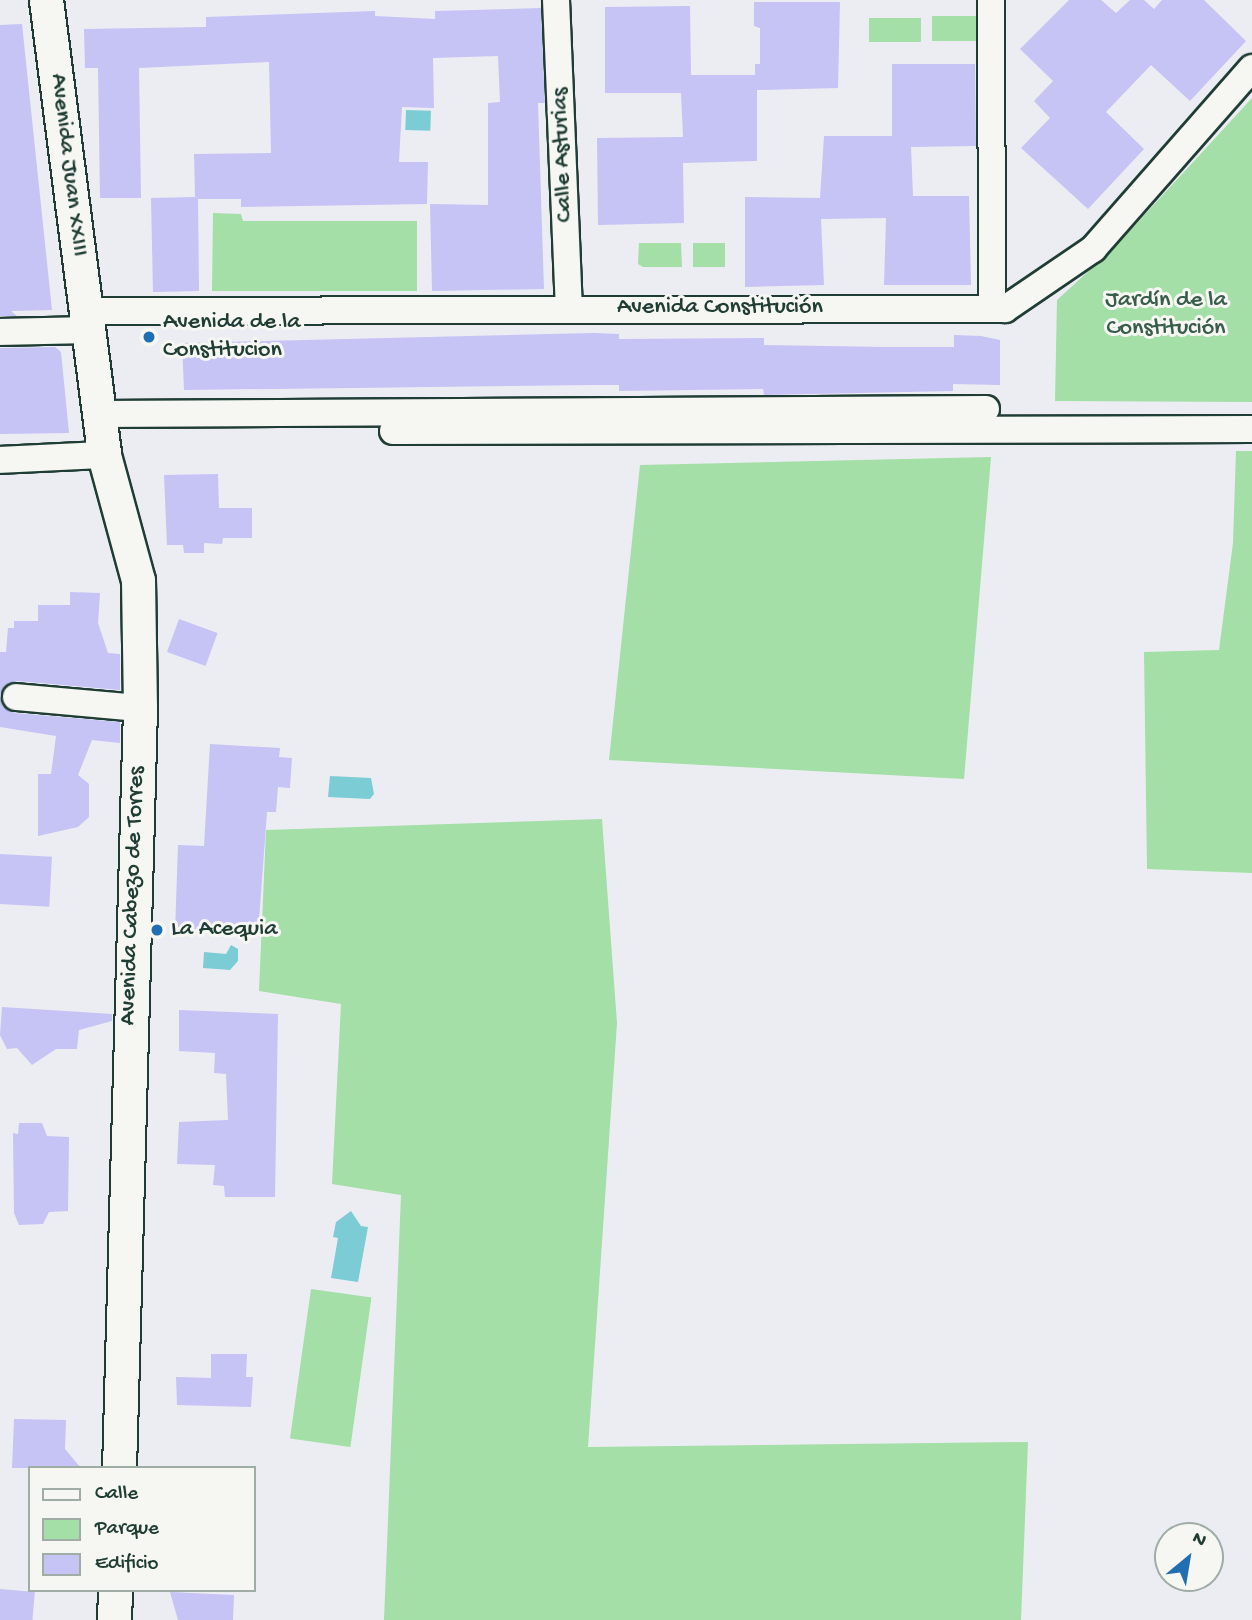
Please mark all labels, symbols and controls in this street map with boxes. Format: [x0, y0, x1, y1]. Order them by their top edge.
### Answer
street label: Avenida Juan XXIII [43, 72, 93, 258]
street label: Calle Asturias [546, 87, 580, 223]
park label: Jardín de la Constitución [1105, 287, 1227, 343]
street label: Avenida Constitución [617, 294, 823, 322]
place label: Avenida de la Constitucion [163, 309, 301, 365]
marker: Avenida de la Constitucion [141, 329, 157, 345]
street label: Avenida Cabezo de Torres [114, 766, 152, 1026]
place label: La Acequia [171, 916, 278, 944]
marker: La Acequia [149, 922, 165, 938]
legend [28, 1466, 256, 1592]
text: Calle [95, 1482, 138, 1507]
text: Parque [95, 1517, 159, 1542]
north arrow [1154, 1522, 1224, 1592]
text: N [1188, 1527, 1210, 1553]
text: Edificio [95, 1552, 159, 1577]

